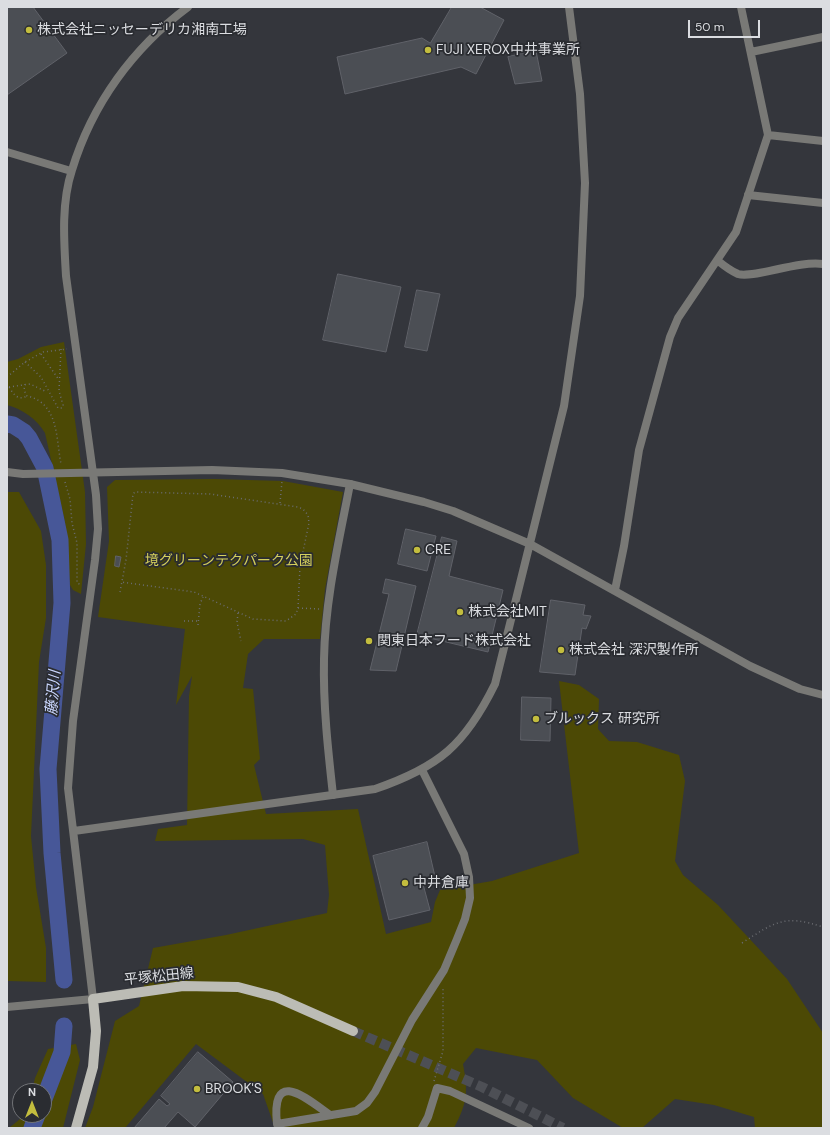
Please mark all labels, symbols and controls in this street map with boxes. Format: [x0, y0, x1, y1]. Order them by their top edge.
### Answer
scale bar [690, 12, 762, 38]
text: 50 m [695, 19, 724, 35]
place label: 株式会社ニッセーデリカ湘南工場 [37, 22, 247, 38]
marker: 株式会社ニッセーデリカ湘南工場 [24, 25, 34, 35]
place label: FUJI XEROX中井事業所 [436, 42, 580, 58]
marker: FUJI XEROX中井事業所 [423, 45, 433, 55]
place label: CRE [425, 542, 451, 558]
marker: CRE [412, 545, 422, 555]
park label: 境グリーンテクパーク公園 [145, 553, 313, 569]
place label: 株式会社MIT [468, 604, 547, 620]
marker: 株式会社MIT [455, 607, 465, 617]
place label: 関東日本フード株式会社 [377, 633, 531, 649]
marker: 関東日本フード株式会社 [364, 636, 374, 646]
place label: 株式会社 深沢製作所 [569, 642, 699, 658]
marker: 株式会社 深沢製作所 [556, 645, 566, 655]
water label: 藤沢川 [43, 670, 65, 716]
place label: ブルックス 研究所 [544, 711, 660, 727]
marker: ブルックス 研究所 [531, 714, 541, 724]
place label: 中井倉庫 [413, 875, 469, 891]
marker: 中井倉庫 [400, 878, 410, 888]
street label: 平塚松田線 [123, 965, 195, 989]
place label: BROOK'S [205, 1081, 262, 1097]
north arrow [12, 1083, 52, 1123]
marker: BROOK'S [192, 1084, 202, 1094]
text: N [28, 1085, 36, 1099]

